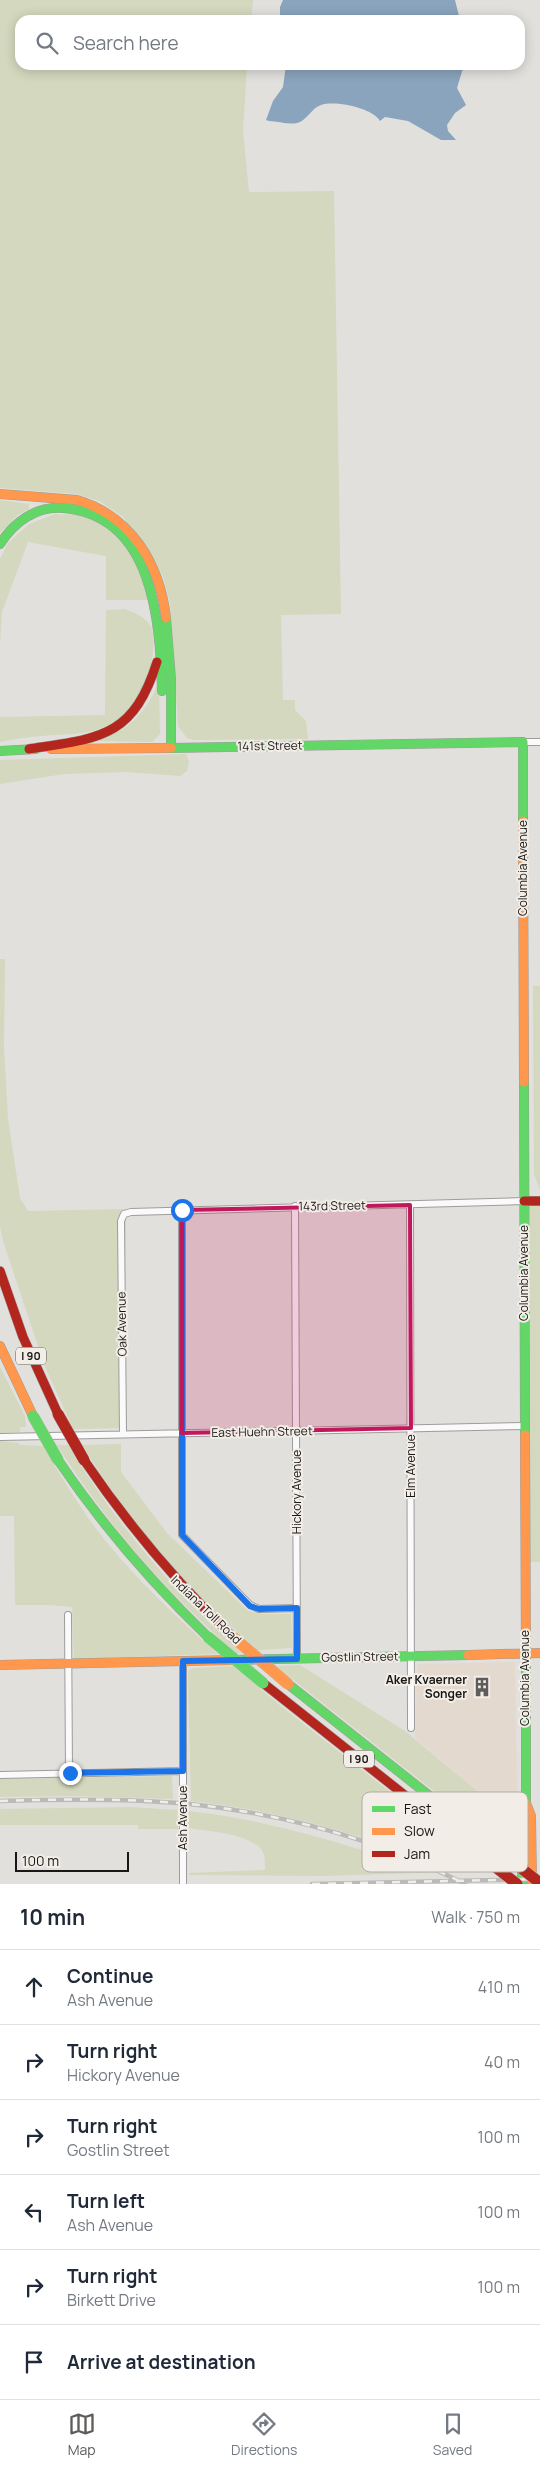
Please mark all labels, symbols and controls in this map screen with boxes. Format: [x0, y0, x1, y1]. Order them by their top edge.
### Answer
search box [15, 15, 525, 70]
icon: search [33, 29, 61, 57]
text: Search here [73, 30, 179, 56]
street label: 141st Street [237, 736, 303, 755]
street label: Columbia Avenue [514, 820, 531, 916]
street label: 143rd Street [298, 1196, 366, 1215]
route start [171, 1199, 194, 1222]
street label: Columbia Avenue [515, 1225, 532, 1321]
street label: Oak Avenue [112, 1291, 131, 1357]
road number: I 90 [16, 1348, 46, 1364]
street label: East Huehn Street [211, 1422, 313, 1441]
street label: Elm Avenue [402, 1434, 419, 1498]
street label: Hickory Avenue [288, 1450, 305, 1534]
street label: Indiana Toll Road [167, 1571, 245, 1648]
street label: Columbia Avenue [516, 1630, 533, 1726]
street label: Gostlin Street [321, 1647, 399, 1666]
place label: Aker Kvaerner Songer [386, 1671, 467, 1702]
building icon: Aker Kvaerner Songer [471, 1676, 493, 1698]
road number: I 90 [344, 1750, 374, 1768]
route end [59, 1762, 82, 1785]
street label: Ash Avenue [174, 1786, 191, 1850]
legend [362, 1792, 528, 1872]
text: Fast [404, 1799, 432, 1818]
text: Slow [404, 1821, 435, 1840]
text: Jam [404, 1844, 430, 1863]
scale bar [15, 1849, 129, 1872]
text: 100 m [22, 1851, 59, 1870]
text: 10 min [20, 1903, 85, 1931]
text: Walk · 750 m [431, 1906, 520, 1928]
text: Continue [67, 1963, 153, 1989]
icon: ahead [20, 1973, 48, 2001]
text: 410 m [478, 1976, 520, 1998]
text: Ash Avenue [67, 1989, 153, 2011]
text: Turn right [67, 2038, 157, 2064]
icon: right [20, 2048, 48, 2076]
text: 40 m [484, 2051, 520, 2073]
text: Hickory Avenue [67, 2064, 180, 2086]
text: Turn right [67, 2113, 157, 2139]
icon: right [20, 2123, 48, 2151]
text: 100 m [477, 2126, 520, 2148]
text: Gostlin Street [67, 2139, 170, 2161]
text: Turn left [67, 2188, 145, 2214]
icon: left [20, 2198, 48, 2226]
text: 100 m [477, 2201, 520, 2223]
text: Ash Avenue [67, 2214, 153, 2236]
text: Turn right [67, 2263, 157, 2289]
icon: right [20, 2273, 48, 2301]
text: 100 m [477, 2276, 520, 2298]
text: Birkett Drive [67, 2289, 156, 2311]
icon: arrive [20, 2348, 48, 2376]
text: Arrive at destination [67, 2349, 256, 2375]
tab: Map [68, 2410, 96, 2459]
tab: Directions [231, 2410, 297, 2459]
tab: Saved [433, 2410, 472, 2459]

